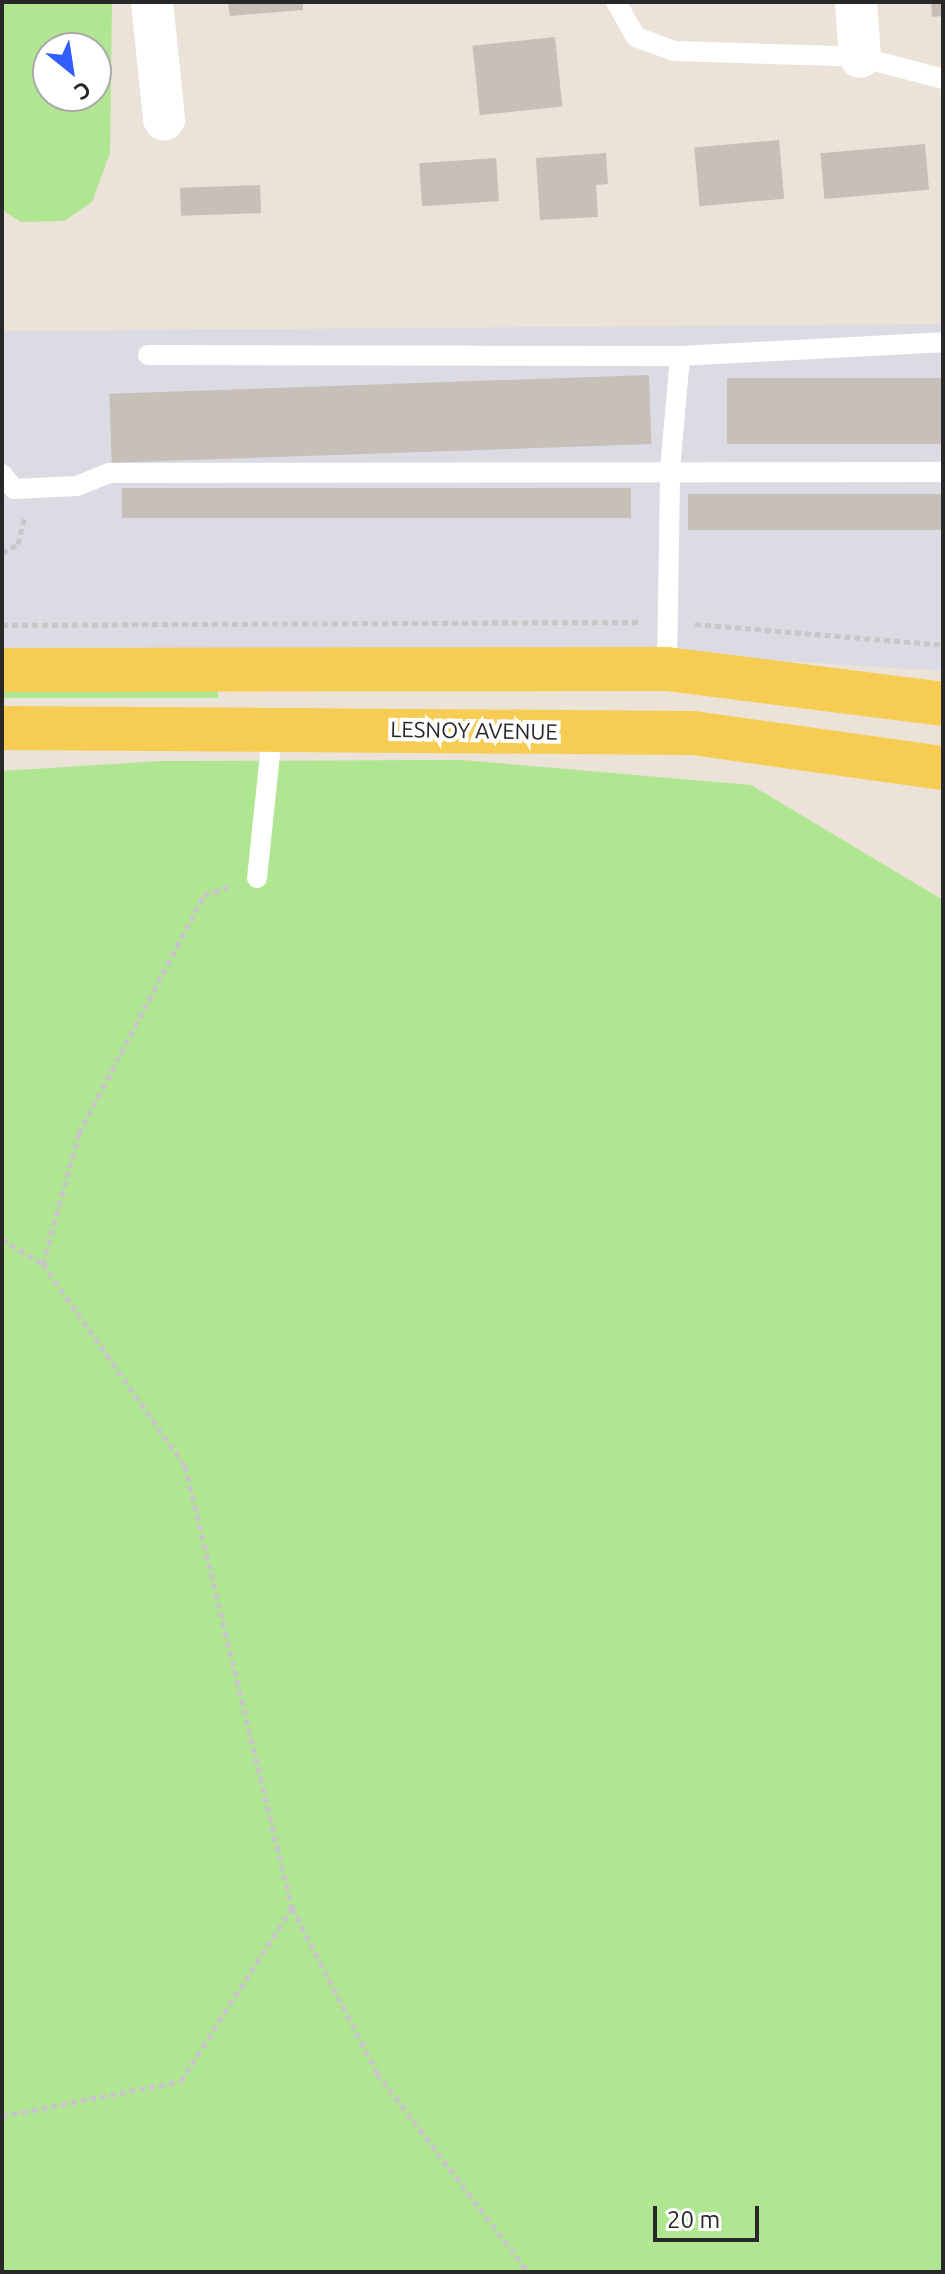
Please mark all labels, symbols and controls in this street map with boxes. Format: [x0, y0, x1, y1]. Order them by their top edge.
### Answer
north arrow [32, 32, 112, 112]
text: С [71, 77, 96, 106]
street label: LESNOY AVENUE [390, 715, 558, 745]
scale bar [657, 2190, 763, 2240]
text: 20 m [667, 2206, 720, 2233]

